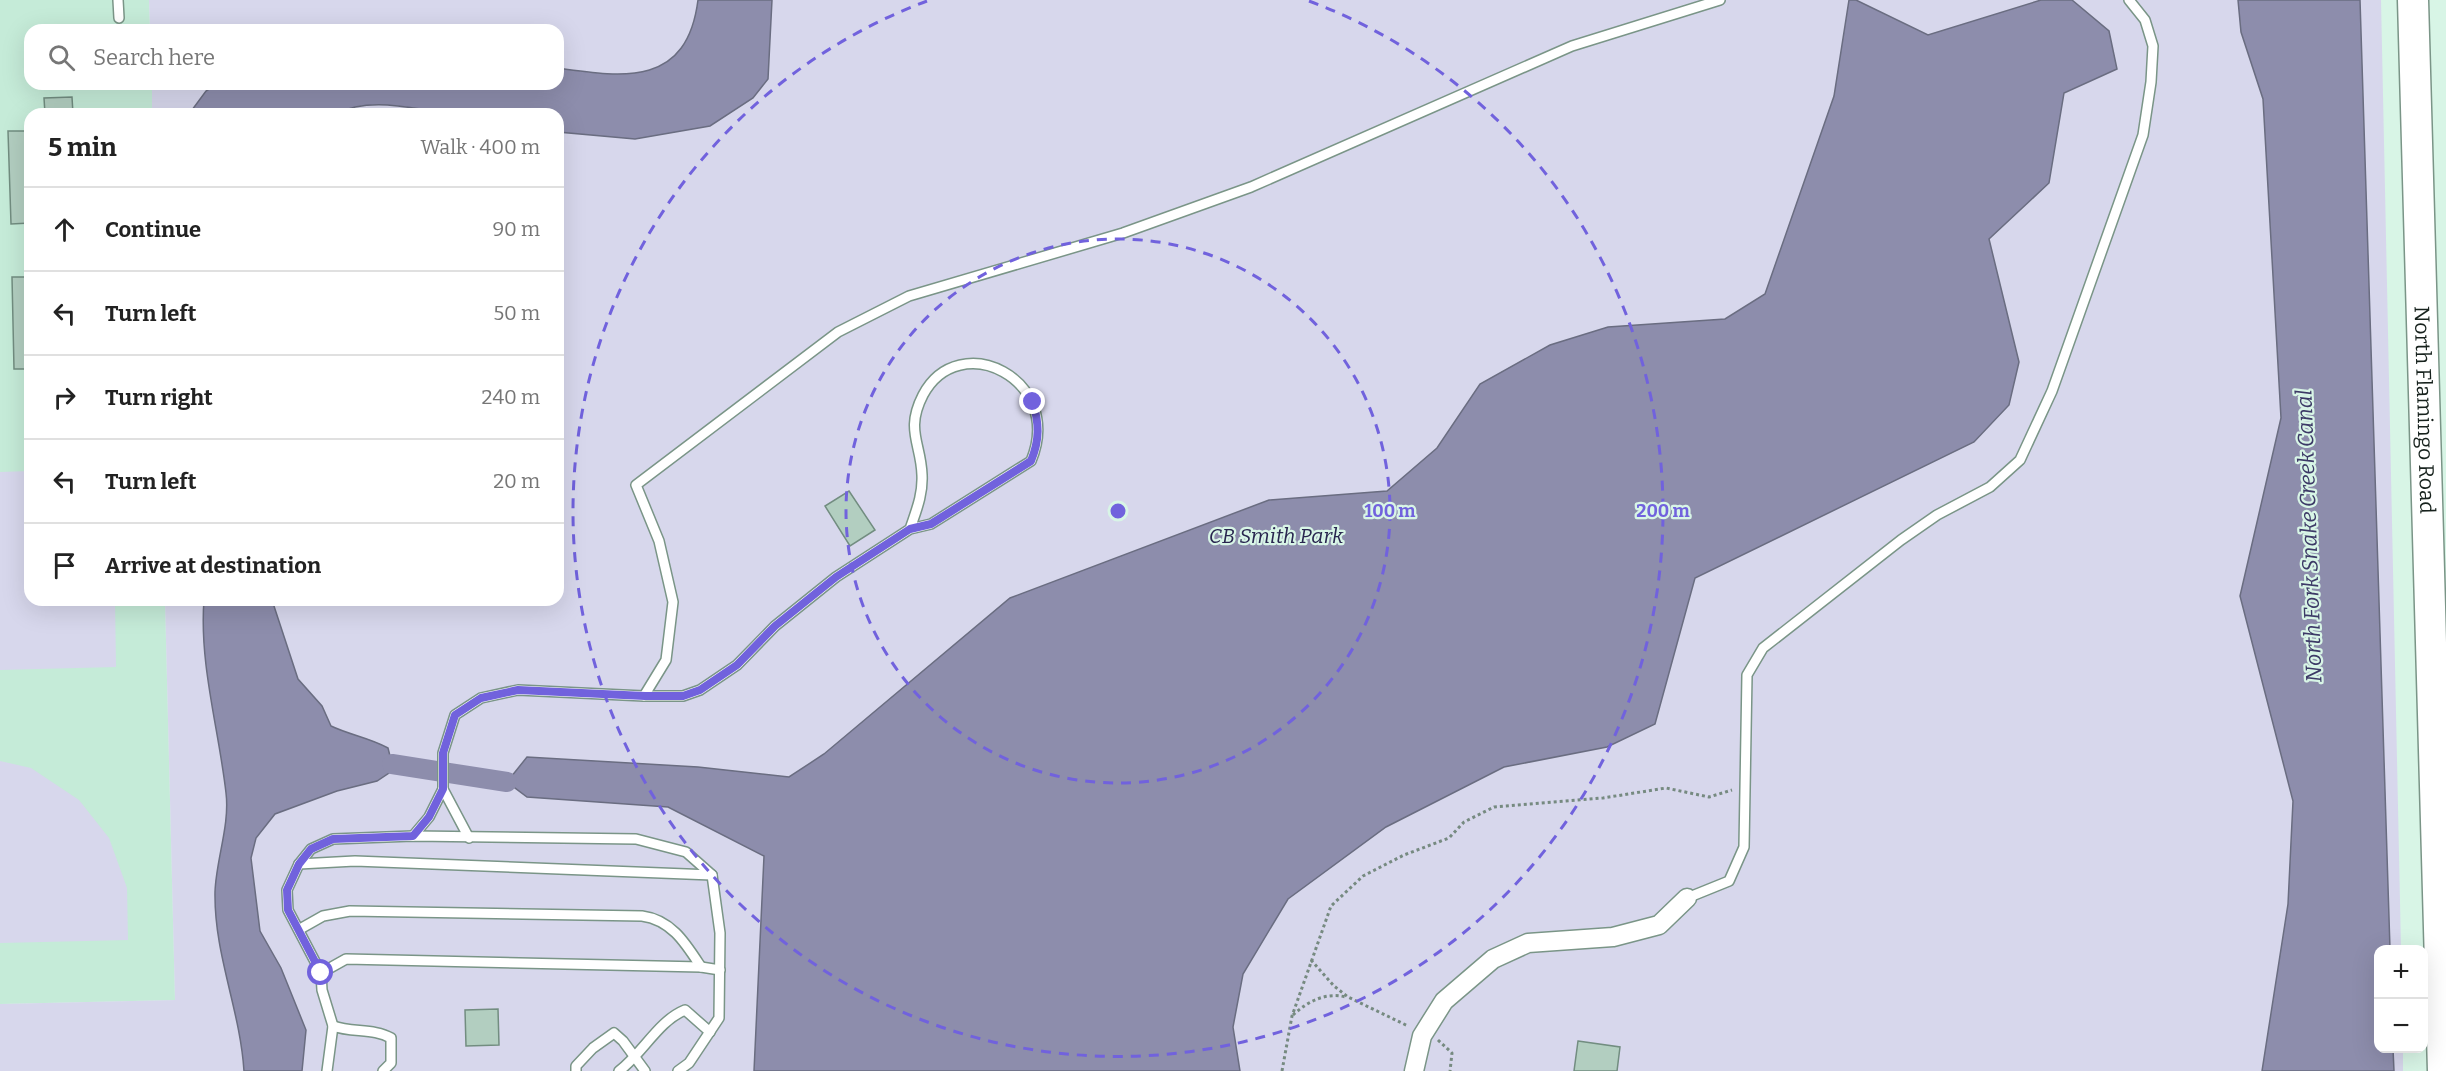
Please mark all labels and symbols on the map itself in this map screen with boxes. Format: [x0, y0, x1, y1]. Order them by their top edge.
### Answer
street label: North Flamingo Road [2409, 306, 2440, 514]
route end [1019, 388, 1045, 414]
water label: North Fork Snake Creek Canal [2290, 389, 2328, 683]
text: 100 m [1364, 500, 1416, 522]
text: 200 m [1636, 500, 1690, 522]
centre of rings [1108, 501, 1128, 521]
park label: CB Smith Park [1209, 523, 1344, 549]
route start [307, 959, 333, 985]

